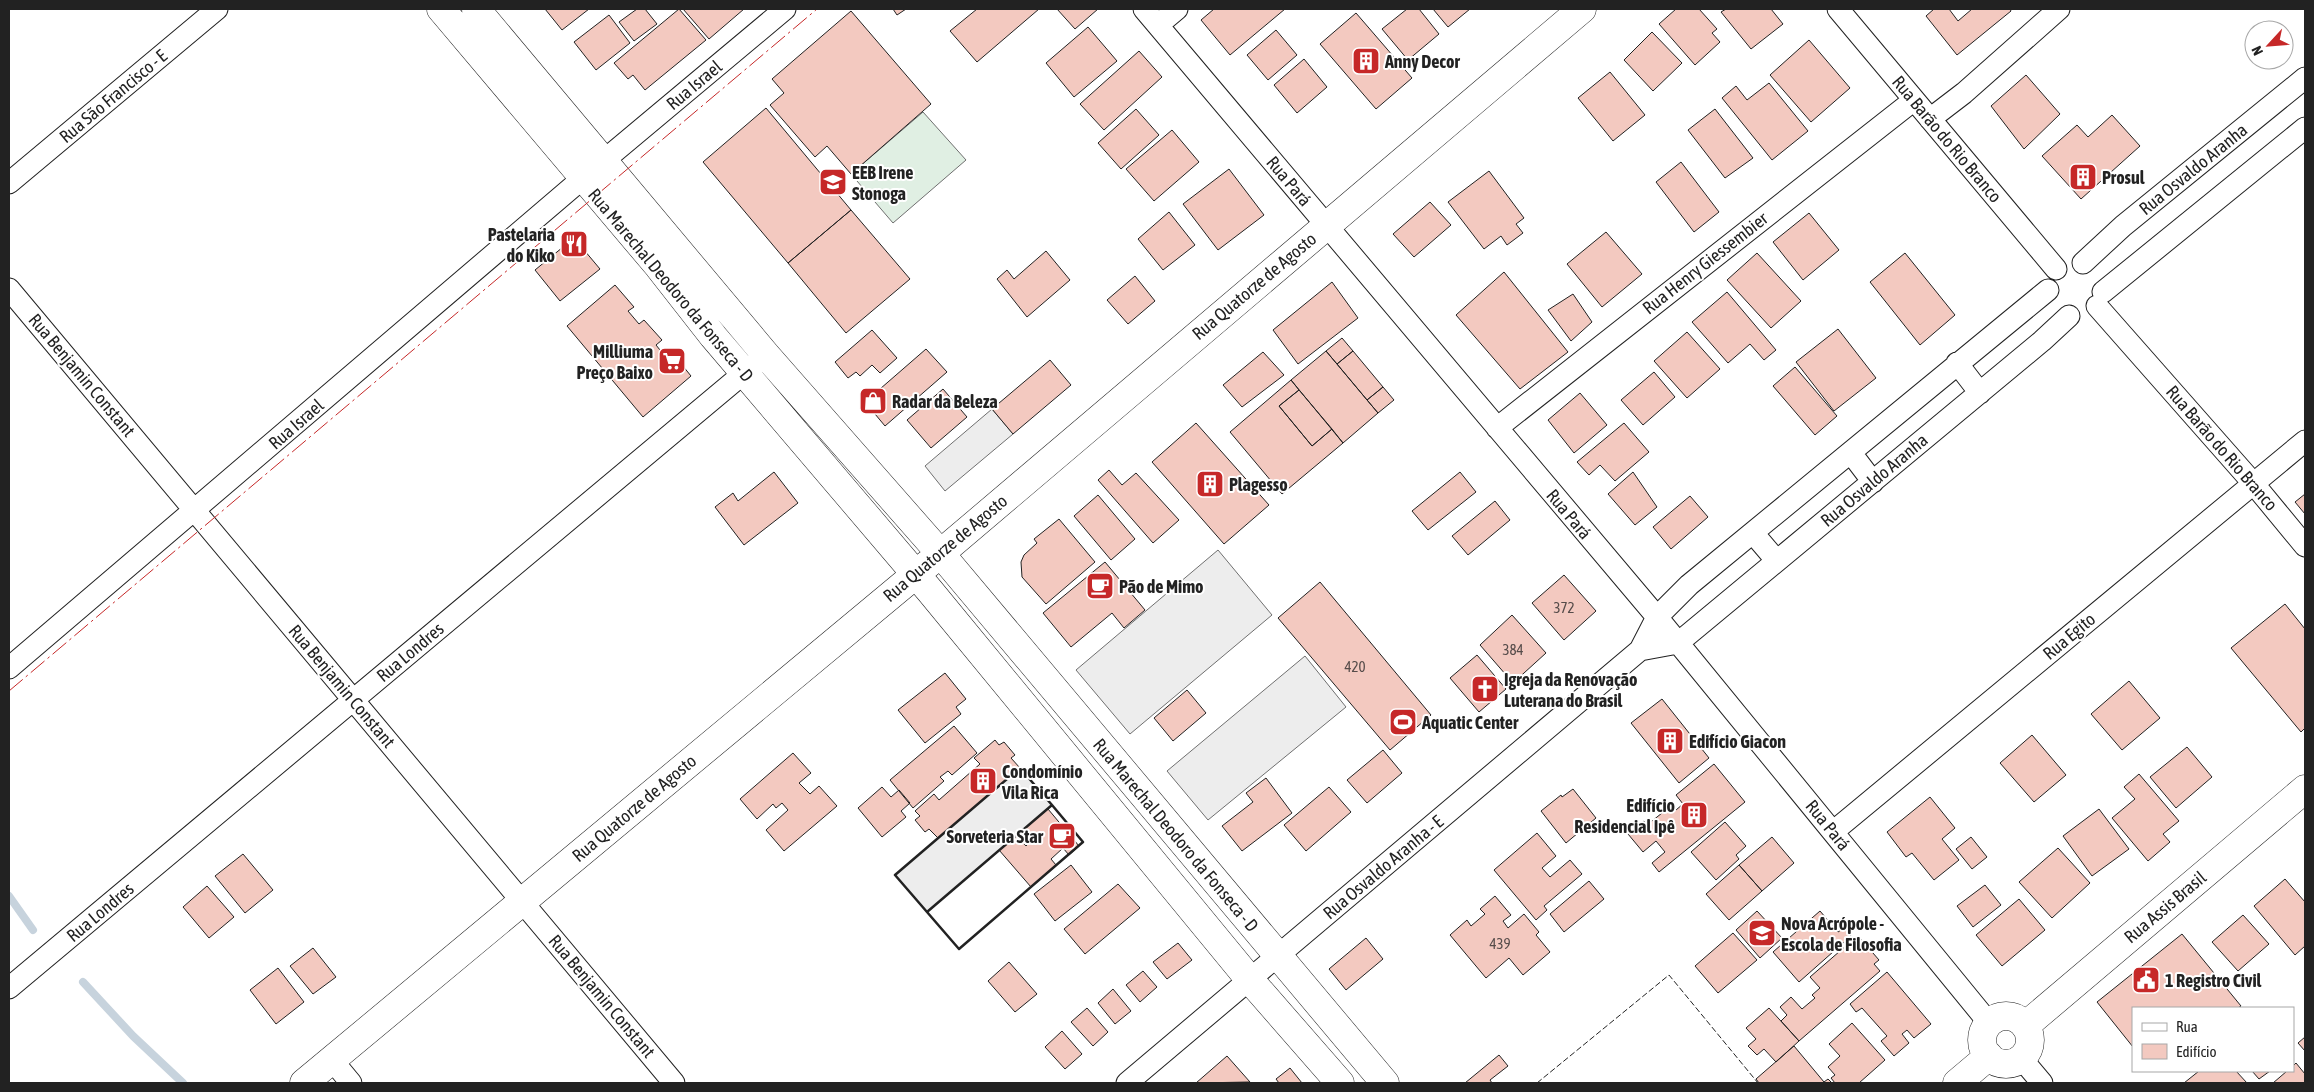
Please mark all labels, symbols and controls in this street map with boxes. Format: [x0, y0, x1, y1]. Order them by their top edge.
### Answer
north arrow [2244, 20, 2294, 70]
text: N [2248, 43, 2266, 58]
street label: Rua São Francisco - E [55, 45, 171, 147]
building icon: Anny Decor [1351, 46, 1381, 76]
place label: Anny Decor [1384, 51, 1460, 72]
street label: Rua Israel [662, 56, 726, 114]
street label: Rua Barão do Rio Branco [1888, 71, 2006, 207]
street label: Rua Osvaldo Aranha [2135, 119, 2251, 219]
street label: Rua Pará [1262, 152, 1316, 210]
place label: EEB Irene Stonoga [852, 162, 913, 204]
building icon: Prosul [2068, 162, 2098, 192]
school or university icon: EEB Irene Stonoga [818, 167, 848, 197]
place label: Prosul [2102, 167, 2145, 188]
street label: Rua Marechal Deodoro da Fonseca - D [584, 184, 758, 386]
street label: Rua Henry Giessembier [1638, 207, 1772, 318]
place label: Pastelaria do Kiko [488, 224, 555, 266]
street label: Rua Quatorze de Agosto [1188, 228, 1320, 344]
restaurant icon: Pastelaria do Kiko [559, 229, 589, 259]
street label: Rua Benjamin Constant [24, 309, 140, 441]
place label: Milliuma Preço Baixo [577, 341, 653, 383]
supermarket icon: Milliuma Preço Baixo [657, 346, 687, 376]
street label: Rua Barão do Rio Branco [2162, 381, 2282, 515]
shop icon: Radar da Beleza [858, 386, 888, 416]
place label: Radar da Beleza [892, 391, 998, 412]
street label: Rua Israel [264, 394, 328, 453]
street label: Rua Osvaldo Aranha [1816, 429, 1932, 531]
building icon: Plagesso [1195, 469, 1225, 499]
place label: Plagesso [1229, 474, 1288, 495]
street label: Rua Pará [1542, 485, 1596, 543]
street label: Rua Quatorze de Agosto [879, 490, 1011, 606]
cafe icon: Pão de Mimo [1085, 571, 1115, 601]
place label: Pão de Mimo [1119, 576, 1204, 597]
house number: 372 [1553, 599, 1575, 616]
street label: Rua Egito [2039, 608, 2099, 664]
street label: Rua Londres [372, 618, 448, 686]
street label: Rua Benjamin Constant [284, 620, 400, 752]
house number: 384 [1502, 641, 1524, 658]
house number: 420 [1344, 658, 1366, 675]
place label: Igreja da Renovação Luterana do Brasil [1504, 669, 1637, 711]
church icon: Igreja da Renovação Luterana do Brasil [1470, 674, 1500, 704]
sports icon: Aquatic Center [1388, 707, 1418, 737]
place label: Aquatic Center [1421, 712, 1519, 733]
building icon: Edifício Giacon [1655, 726, 1685, 756]
place label: Edifício Giacon [1689, 731, 1786, 752]
street label: Rua Marechal Deodoro da Fonseca - D [1089, 734, 1263, 936]
street label: Rua Quatorze de Agosto [568, 750, 700, 866]
place label: Condomínio Vila Rica [1001, 761, 1083, 803]
building icon: Condomínio Vila Rica [968, 766, 998, 796]
place label: Edifício Residencial Ipê [1574, 795, 1675, 837]
street label: Rua Pará [1801, 796, 1855, 854]
building icon: Edifício Residencial Ipê [1679, 800, 1709, 830]
street label: Rua Osvaldo Aranha - E [1319, 810, 1448, 923]
cafe icon: Sorveteria Star [1047, 821, 1077, 851]
place label: Sorveteria Star [946, 826, 1044, 847]
street label: Rua Assis Brasil [2120, 867, 2210, 947]
street label: Rua Londres [62, 878, 138, 946]
place label: Nova Acrópole - Escola de Filosofia [1781, 913, 1902, 955]
school or university icon: Nova Acrópole - Escola de Filosofia [1747, 918, 1777, 948]
street label: Rua Benjamin Constant [544, 930, 660, 1062]
house number: 439 [1489, 935, 1511, 952]
public building icon: 1 Registro Civil [2131, 965, 2161, 995]
place label: 1 Registro Civil [2165, 970, 2262, 991]
legend [2132, 1007, 2294, 1072]
text: Rua [2176, 1018, 2198, 1035]
text: Edifício [2176, 1043, 2217, 1060]

